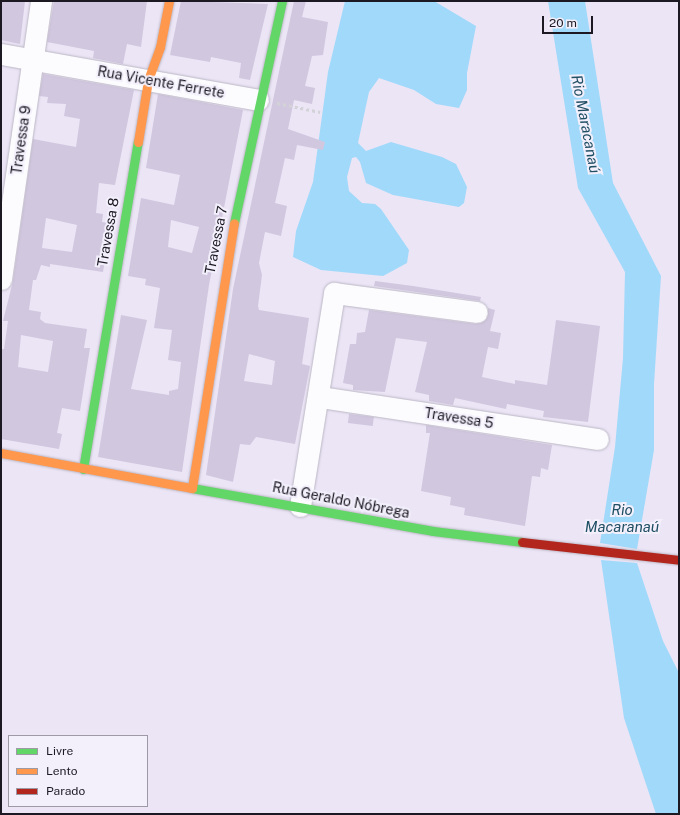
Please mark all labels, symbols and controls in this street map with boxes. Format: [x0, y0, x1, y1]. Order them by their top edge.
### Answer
scale bar [544, 8, 595, 34]
text: 20 m [549, 16, 577, 30]
street label: Rua Vicente Ferrete [96, 63, 226, 101]
water label: Rio Maracanaú [568, 73, 604, 175]
street label: Travessa 9 [8, 104, 34, 176]
street label: Travessa 8 [94, 196, 122, 268]
street label: Travessa 7 [201, 204, 231, 276]
street label: Travessa 5 [423, 404, 495, 432]
street label: Rua Geraldo Nóbrega [271, 478, 411, 522]
water label: Rio Macaranaú [585, 500, 659, 535]
legend [8, 735, 148, 807]
text: Livre [46, 744, 73, 758]
text: Lento [46, 764, 77, 778]
text: Parado [46, 784, 85, 798]

